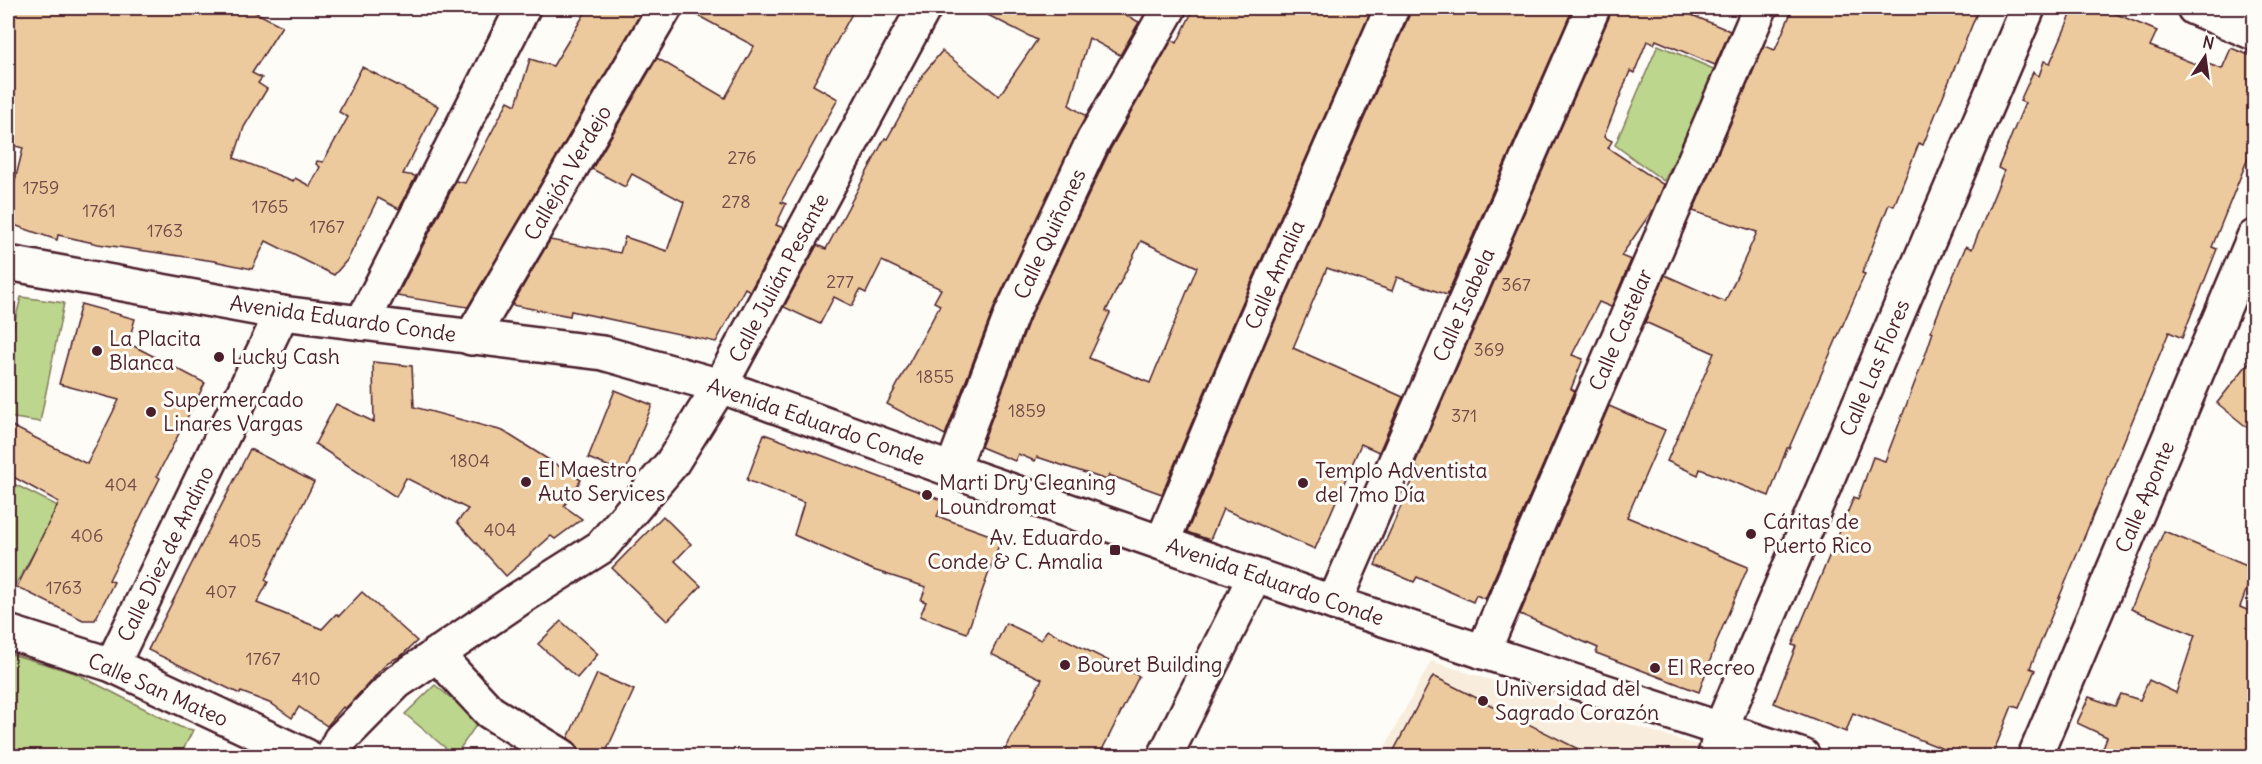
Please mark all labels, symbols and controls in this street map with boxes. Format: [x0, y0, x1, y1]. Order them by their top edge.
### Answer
north arrow [2175, 27, 2235, 87]
text: N [2201, 31, 2216, 53]
street label: Callejón Verdejo [518, 100, 617, 245]
house number: 276 [728, 146, 756, 169]
street label: Calle Quiñones [1007, 164, 1092, 303]
house number: 1759 [23, 176, 59, 199]
street label: Calle Julián Pesante [723, 189, 835, 367]
house number: 278 [721, 190, 751, 213]
house number: 1765 [252, 195, 288, 218]
house number: 1761 [82, 199, 116, 222]
house number: 1767 [310, 215, 345, 238]
street label: Calle Amalia [1238, 216, 1311, 334]
house number: 1763 [147, 219, 183, 242]
street label: Calle Isabela [1426, 244, 1501, 366]
street label: Calle Castelar [1583, 264, 1659, 395]
house number: 277 [826, 270, 854, 293]
house number: 367 [1501, 273, 1531, 296]
street label: Avenida Eduardo Conde [228, 289, 458, 348]
street label: Calle Las Flores [1834, 295, 1916, 440]
place label: La Placita Blanca [109, 325, 201, 376]
house number: 369 [1474, 338, 1504, 361]
place label: Lucky Cash [231, 343, 340, 370]
marker: La Placita Blanca [90, 344, 104, 358]
marker: Lucky Cash [212, 350, 226, 364]
house number: 1855 [916, 365, 954, 388]
street label: Avenida Eduardo Conde [704, 372, 928, 471]
place label: Supermercado Linares Vargas [163, 386, 304, 437]
house number: 1859 [1008, 399, 1046, 422]
house number: 371 [1451, 404, 1477, 427]
marker: Supermercado Linares Vargas [144, 405, 158, 419]
street label: Calle Aponte [2109, 437, 2180, 557]
house number: 1804 [450, 449, 490, 472]
place label: El Maestro Auto Services [538, 456, 665, 507]
place label: Templo Adventista del 7mo Día [1315, 457, 1487, 508]
street label: Calle Diez de Andino [111, 461, 220, 646]
place label: Marti Dry Cleaning Loundromat [939, 469, 1116, 520]
house number: 404 [105, 473, 137, 496]
marker: El Maestro Auto Services [519, 475, 533, 489]
marker: Templo Adventista del 7mo Día [1296, 476, 1310, 490]
marker: Marti Dry Cleaning Loundromat [920, 488, 934, 502]
place label: Cáritas de Puerto Rico [1763, 508, 1872, 559]
house number: 404 [484, 518, 516, 541]
house number: 406 [71, 524, 103, 547]
place label: Av. Eduardo Conde & C. Amalia [927, 524, 1103, 575]
marker: Cáritas de Puerto Rico [1744, 527, 1758, 541]
house number: 405 [229, 529, 261, 552]
street label: Avenida Eduardo Conde [1163, 532, 1387, 631]
marker: Av. Eduardo Conde & C. Amalia [1108, 543, 1122, 557]
house number: 1763 [46, 576, 82, 599]
house number: 407 [206, 580, 237, 603]
street label: Calle San Mateo [84, 646, 233, 733]
house number: 1767 [246, 647, 281, 670]
place label: Bouret Building [1077, 651, 1223, 678]
place label: El Recreo [1667, 654, 1755, 681]
marker: Bouret Building [1058, 658, 1072, 672]
marker: El Recreo [1648, 661, 1662, 675]
house number: 410 [291, 667, 321, 690]
place label: Universidad del Sagrado Corazón [1495, 675, 1659, 726]
marker: Universidad del Sagrado Corazón [1476, 694, 1490, 708]

